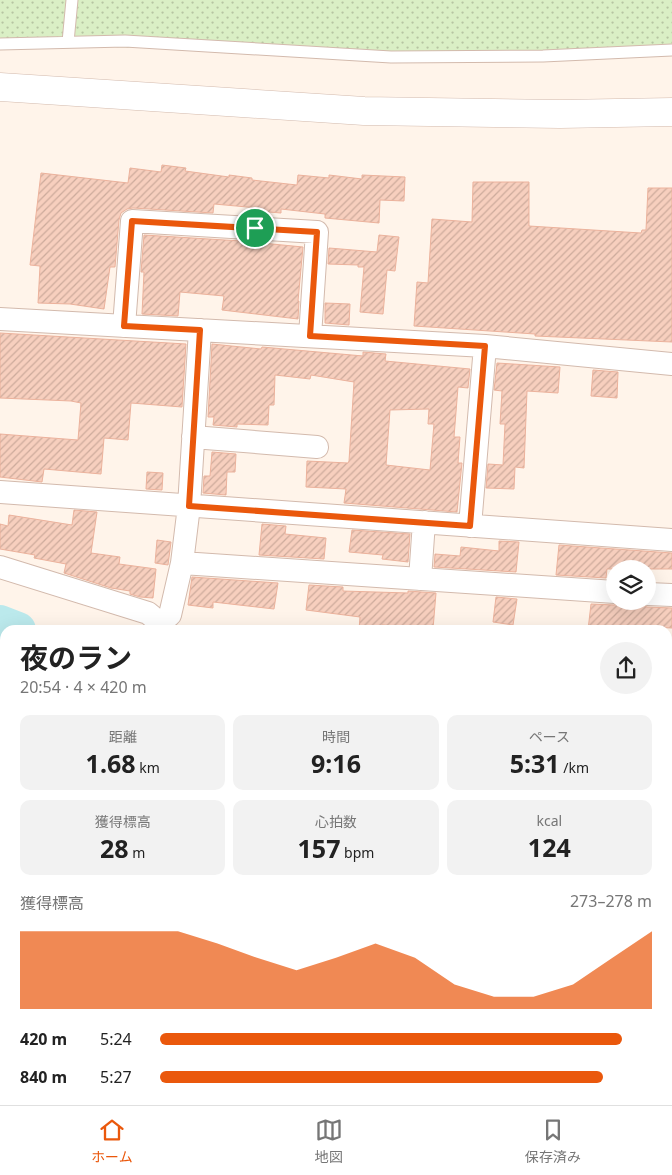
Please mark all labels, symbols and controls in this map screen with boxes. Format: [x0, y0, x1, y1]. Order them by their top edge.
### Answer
pin [234, 207, 276, 249]
icon: arrive [241, 214, 269, 242]
map controls [606, 560, 656, 610]
button: layers [606, 560, 656, 610]
text: 夜のラン [20, 638, 132, 676]
button: share [600, 642, 652, 694]
text: 20:54 · 4 × 420 m [20, 676, 147, 698]
text: 距離 [109, 727, 137, 746]
text: 時間 [322, 727, 350, 746]
text: ペース [529, 727, 570, 746]
text: 1.68 [86, 746, 136, 780]
text: 9:16 [311, 746, 361, 780]
text: 5:31 [510, 746, 560, 780]
text: km [136, 758, 160, 777]
text: /km [560, 758, 589, 777]
text: kcal [536, 811, 562, 830]
text: 獲得標高 [95, 812, 151, 831]
text: 心拍数 [315, 812, 357, 831]
text: 124 [528, 830, 571, 864]
text: 28 [100, 831, 129, 865]
text: 157 [298, 831, 340, 865]
text: m [129, 843, 145, 862]
text: bpm [340, 843, 374, 862]
text: 273–278 m [570, 890, 652, 912]
text: 獲得標高 [20, 892, 84, 914]
text: 420 m [20, 1028, 67, 1050]
text: 5:24 [100, 1028, 132, 1050]
text: 840 m [20, 1066, 67, 1088]
text: 5:27 [100, 1066, 132, 1088]
tab: ホーム [91, 1116, 133, 1166]
tab: 地図 [315, 1116, 343, 1166]
tab: 保存済み [525, 1116, 581, 1166]

